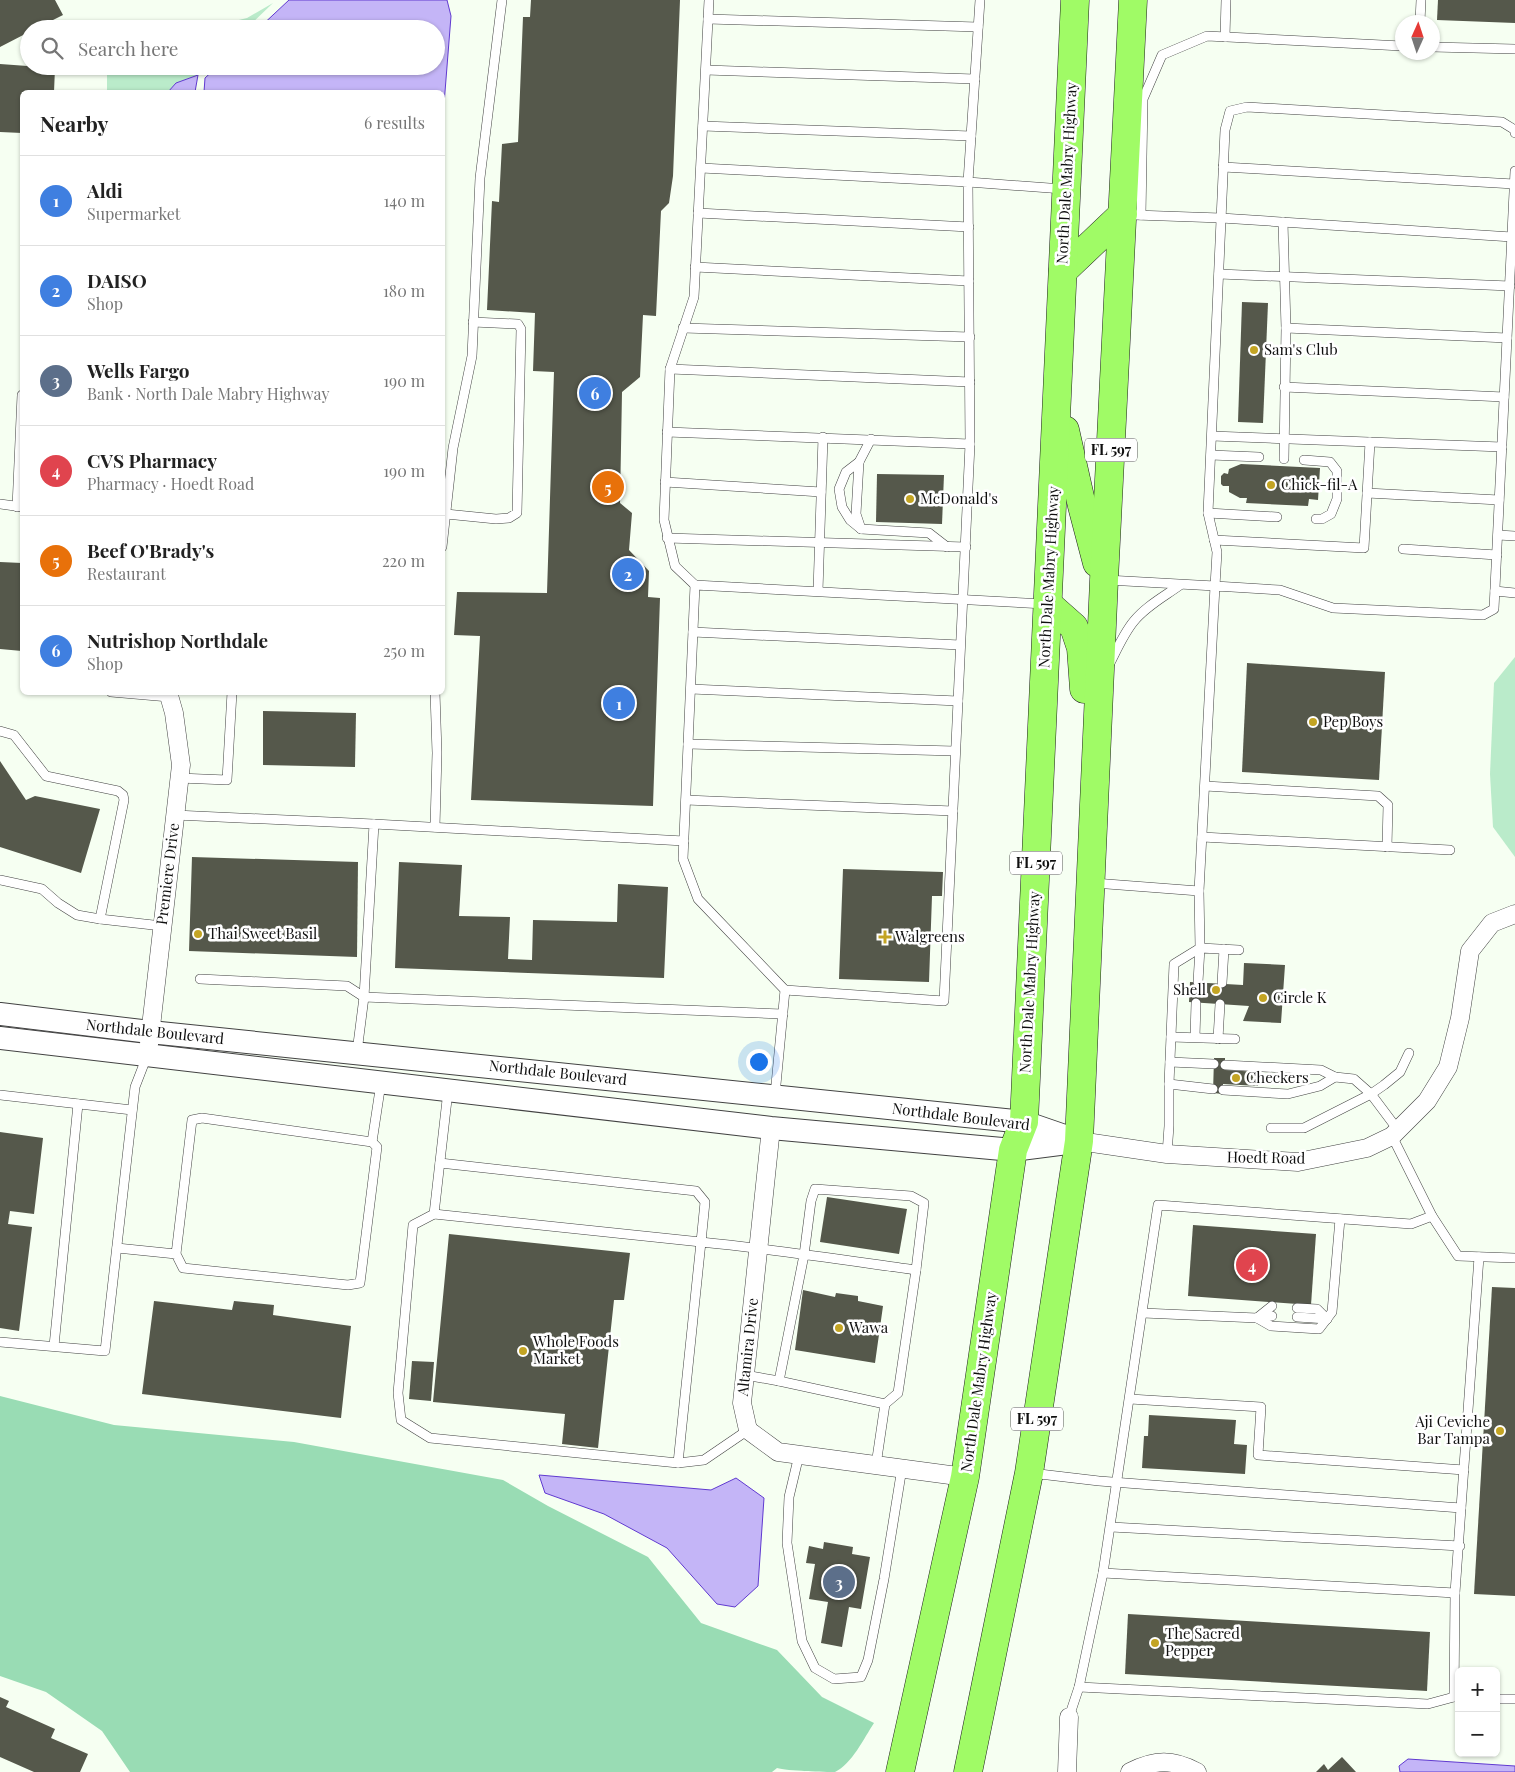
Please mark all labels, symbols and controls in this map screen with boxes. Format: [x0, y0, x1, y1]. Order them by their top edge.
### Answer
north arrow [1395, 15, 1440, 60]
search box [20, 20, 445, 75]
icon: search [38, 34, 66, 62]
text: Search here [78, 35, 178, 61]
street label: North Dale Mabry Highway [1051, 81, 1081, 264]
text: Nearby [40, 109, 109, 137]
text: 6 results [364, 112, 425, 133]
text: Aldi [87, 177, 123, 203]
text: 1 [53, 190, 59, 211]
text: 140 m [383, 190, 425, 211]
text: Supermarket [87, 203, 181, 224]
text: DAISO [87, 267, 147, 293]
text: 2 [52, 280, 60, 301]
text: 180 m [383, 280, 425, 301]
text: Shop [87, 293, 123, 314]
place label: Sam's Club [1264, 339, 1338, 359]
marker: Sam's Club [1248, 344, 1260, 356]
text: Wells Fargo [87, 357, 189, 383]
text: 3 [52, 370, 60, 391]
text: 190 m [383, 370, 425, 391]
pin: 6 [579, 374, 611, 412]
text: Bank · North Dale Mabry Highway [87, 383, 329, 404]
road number: FL 597 [1085, 438, 1137, 462]
text: CVS Pharmacy [87, 447, 217, 473]
text: 4 [52, 460, 60, 481]
text: 190 m [383, 460, 425, 481]
pin: 5 [592, 468, 624, 506]
text: Pharmacy · Hoedt Road [87, 473, 254, 494]
place label: Chick-fil-A [1281, 474, 1358, 494]
marker: Chick-fil-A [1265, 479, 1277, 491]
street label: North Dale Mabry Highway [1033, 485, 1063, 668]
place label: McDonald's [920, 488, 998, 508]
marker: McDonald's [904, 493, 916, 505]
text: Beef O'Brady's [87, 537, 214, 563]
text: 5 [52, 550, 60, 571]
text: 220 m [382, 550, 425, 571]
pin: 2 [612, 555, 644, 593]
text: Restaurant [87, 563, 166, 584]
text: Nutrishop Northdale [87, 627, 268, 653]
text: 6 [52, 640, 60, 661]
text: 250 m [383, 640, 425, 661]
text: Shop [87, 653, 123, 674]
pin: 1 [603, 684, 635, 722]
place label: Pep Boys [1323, 711, 1383, 731]
marker: Pep Boys [1307, 716, 1319, 728]
street label: Premiere Drive [151, 822, 183, 926]
road number: FL 597 [1010, 851, 1062, 874]
street label: North Dale Mabry Highway [1014, 890, 1044, 1073]
place label: Thai Sweet Basil [208, 923, 317, 943]
place label: Walgreens [894, 926, 965, 946]
marker: Thai Sweet Basil [192, 928, 204, 940]
marker: Walgreens [879, 931, 891, 943]
place label: Shell [1173, 979, 1206, 999]
marker: Shell [1210, 984, 1222, 996]
place label: Circle K [1273, 987, 1327, 1007]
marker: Circle K [1257, 992, 1269, 1004]
street label: Northdale Boulevard [85, 1014, 225, 1048]
your location [746, 1049, 772, 1075]
street label: Northdale Boulevard [488, 1055, 628, 1089]
place label: Checkers [1246, 1067, 1309, 1087]
marker: Checkers [1230, 1072, 1242, 1084]
street label: Northdale Boulevard [891, 1098, 1031, 1134]
street label: Hoedt Road [1227, 1146, 1306, 1168]
pin: 4 [1236, 1246, 1268, 1284]
street label: North Dale Mabry Highway [955, 1290, 1001, 1473]
street label: Altamira Drive [732, 1297, 762, 1398]
place label: Wawa [848, 1317, 889, 1337]
marker: Wawa [833, 1322, 845, 1334]
place label: Whole Foods Market [532, 1331, 619, 1368]
marker: Whole Foods Market [517, 1345, 529, 1357]
road number: FL 597 [1011, 1408, 1063, 1430]
place label: Aji Ceviche Bar Tampa [1414, 1411, 1491, 1448]
marker: Aji Ceviche Bar Tampa [1494, 1425, 1506, 1437]
pin: 3 [823, 1563, 855, 1601]
place label: The Sacred Pepper [1165, 1623, 1240, 1660]
marker: The Sacred Pepper [1149, 1637, 1161, 1649]
map controls [1455, 1667, 1500, 1757]
button: + [1455, 1667, 1500, 1712]
button: − [1455, 1712, 1500, 1757]

